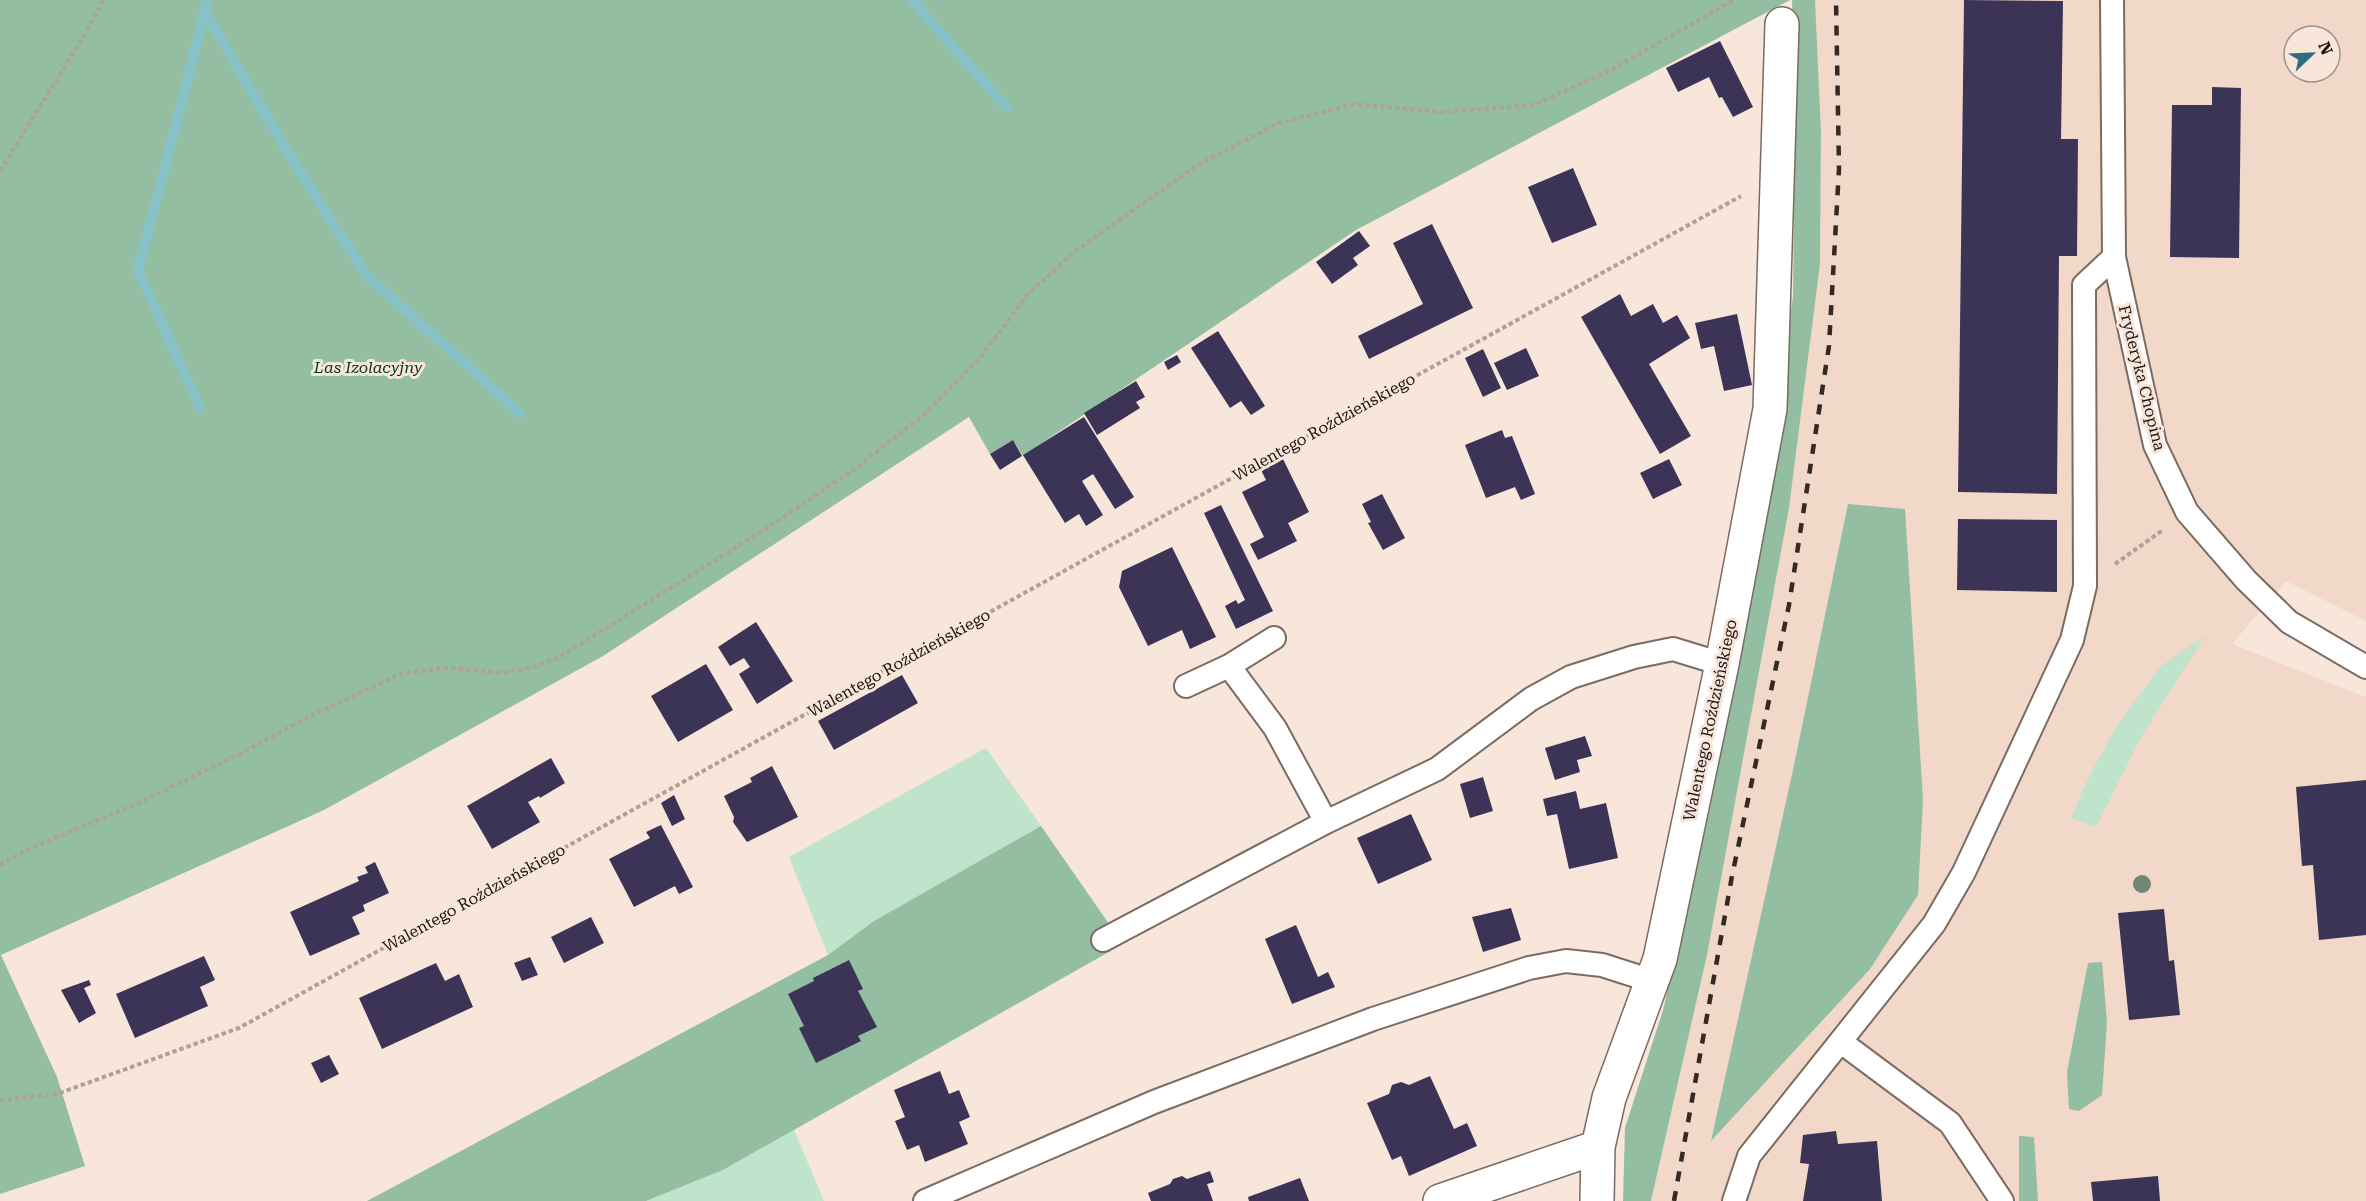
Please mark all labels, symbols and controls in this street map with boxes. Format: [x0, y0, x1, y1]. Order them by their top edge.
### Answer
north arrow [2282, 24, 2342, 84]
text: N [2314, 39, 2337, 58]
street label: Fryderyka Chopina [2115, 303, 2169, 453]
park label: Las Izolacyjny [313, 358, 423, 377]
street label: Walentego Roździeńskiego [1229, 369, 1419, 485]
street label: Walentego Roździeńskiego [804, 605, 994, 721]
street label: Walentego Roździeńskiego [1679, 617, 1741, 823]
street label: Walentego Roździeńskiego [379, 840, 569, 956]

